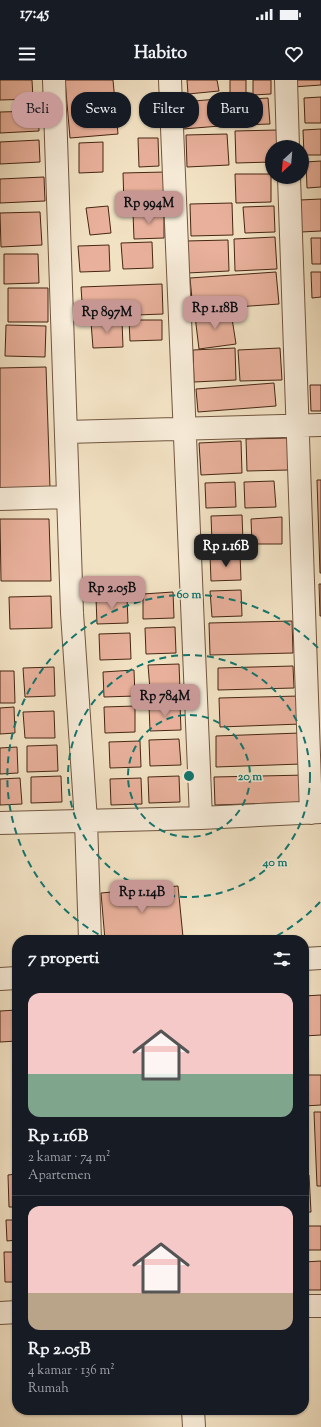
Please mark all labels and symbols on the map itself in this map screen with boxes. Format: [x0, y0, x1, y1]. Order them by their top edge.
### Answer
north arrow [265, 140, 309, 184]
pin: Rp 994M [112, 191, 186, 225]
pin: Rp 1.18B [174, 296, 256, 330]
pin: Rp 897M [70, 300, 144, 334]
pin: Rp 1.16B [185, 534, 267, 568]
pin: Rp 2.05B [71, 576, 153, 610]
text: 60 m [177, 586, 201, 604]
pin: Rp 784M [128, 684, 202, 718]
text: 20 m [238, 768, 262, 786]
centre of rings [182, 769, 196, 783]
text: 40 m [262, 854, 287, 872]
pin: Rp 1.14B [101, 880, 183, 914]

